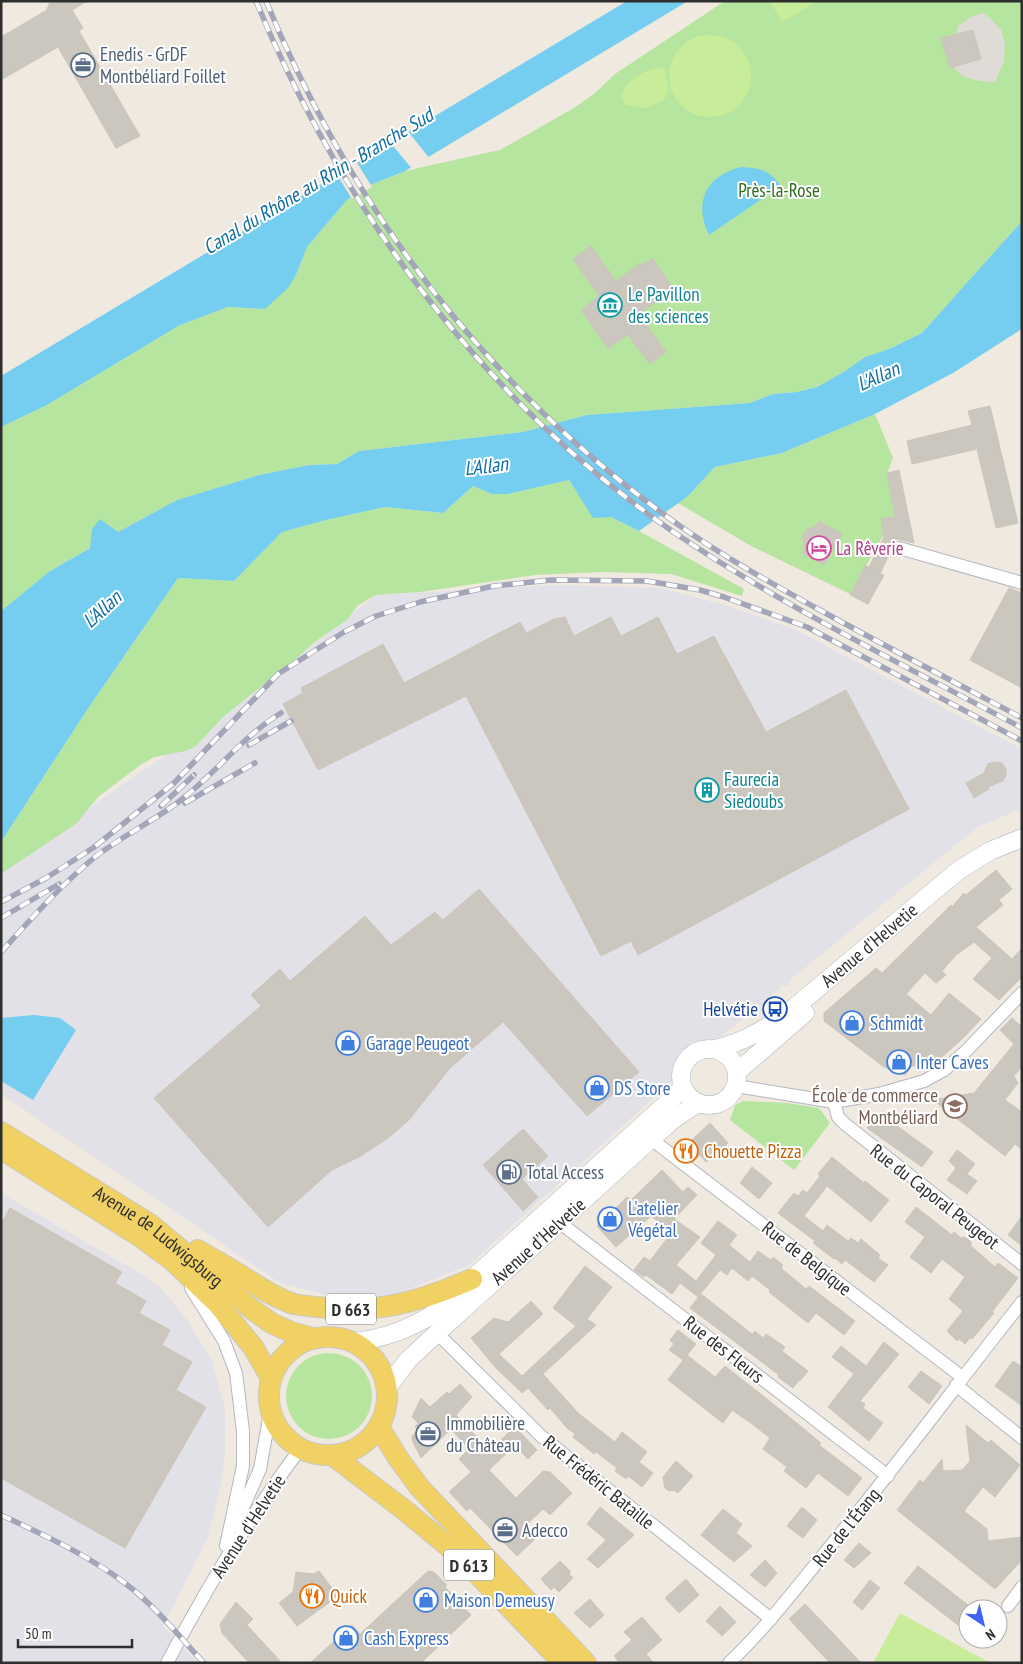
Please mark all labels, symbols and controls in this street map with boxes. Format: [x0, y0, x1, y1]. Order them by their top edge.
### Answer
place label: Enedis - GrDF Montbéliard Foillet [100, 42, 226, 88]
office icon: Enedis - GrDF Montbéliard Foillet [70, 52, 96, 78]
water label: Canal du Rhône au Rhin - Branche Sud [198, 101, 440, 260]
park label: Près-la-Rose [738, 178, 820, 202]
place label: Le Pavillon des sciences [628, 282, 709, 328]
museum icon: Le Pavillon des sciences [597, 292, 623, 318]
water label: L'Allan [853, 355, 904, 397]
water label: L'Allan [463, 450, 510, 482]
hotel icon: La Rêverie [806, 535, 832, 561]
place label: La Rêverie [836, 536, 904, 560]
water label: L'Allan [77, 584, 128, 633]
place label: Faurecia Siedoubs [724, 767, 783, 813]
building icon: Faurecia Siedoubs [694, 777, 720, 803]
street label: Avenue d'Helvetie [816, 898, 922, 992]
bus stop icon: Helvétie [762, 996, 788, 1022]
place label: Helvétie [703, 997, 758, 1021]
shop icon: Schmidt [839, 1010, 865, 1036]
place label: Schmidt [870, 1011, 924, 1035]
shop icon: Garage Peugeot [335, 1030, 361, 1056]
place label: Garage Peugeot [366, 1031, 470, 1055]
shop icon: Inter Caves [886, 1049, 912, 1075]
place label: Inter Caves [916, 1050, 989, 1074]
shop icon: DS Store [584, 1075, 610, 1101]
place label: DS Store [614, 1076, 671, 1100]
place label: École de commerce Montbéliard [812, 1083, 938, 1129]
school or university icon: École de commerce Montbéliard [942, 1093, 968, 1119]
restaurant icon: Chouette Pizza [673, 1138, 699, 1164]
street label: Rue du Caporal Peugeot [866, 1138, 1005, 1254]
place label: Chouette Pizza [704, 1139, 802, 1163]
fuel station icon: Total Access [496, 1159, 522, 1185]
place label: Total Access [526, 1160, 604, 1184]
street label: Avenue de Ludwigsburg [89, 1180, 228, 1292]
street label: Avenue d'Helvetie [486, 1192, 590, 1290]
place label: L'atelier Végétal [627, 1196, 679, 1242]
shop icon: L'atelier Végétal [597, 1206, 623, 1232]
street label: Rue de Belgique [757, 1216, 857, 1301]
road number: D 663 [326, 1294, 376, 1325]
street label: Rue des Fleurs [679, 1310, 769, 1388]
place label: Immobilière du Château [446, 1411, 525, 1457]
office icon: Immobilière du Château [415, 1421, 441, 1447]
street label: Rue Frédéric Bataille [539, 1430, 660, 1534]
street label: Avenue d'Helvetie [206, 1470, 290, 1582]
street label: Rue de l'Étang [807, 1483, 885, 1571]
office icon: Adecco [492, 1517, 518, 1543]
place label: Adecco [522, 1518, 568, 1542]
road number: D 613 [444, 1550, 494, 1580]
restaurant icon: Quick [299, 1583, 325, 1609]
place label: Quick [330, 1584, 368, 1608]
shop icon: Maison Demeusy [413, 1587, 439, 1613]
place label: Maison Demeusy [444, 1588, 556, 1612]
north arrow [958, 1599, 1008, 1649]
scale bar [18, 1616, 131, 1648]
text: 50 m [25, 1624, 51, 1643]
shop icon: Cash Express [333, 1625, 359, 1651]
text: N [982, 1625, 999, 1644]
place label: Cash Express [364, 1626, 449, 1650]

